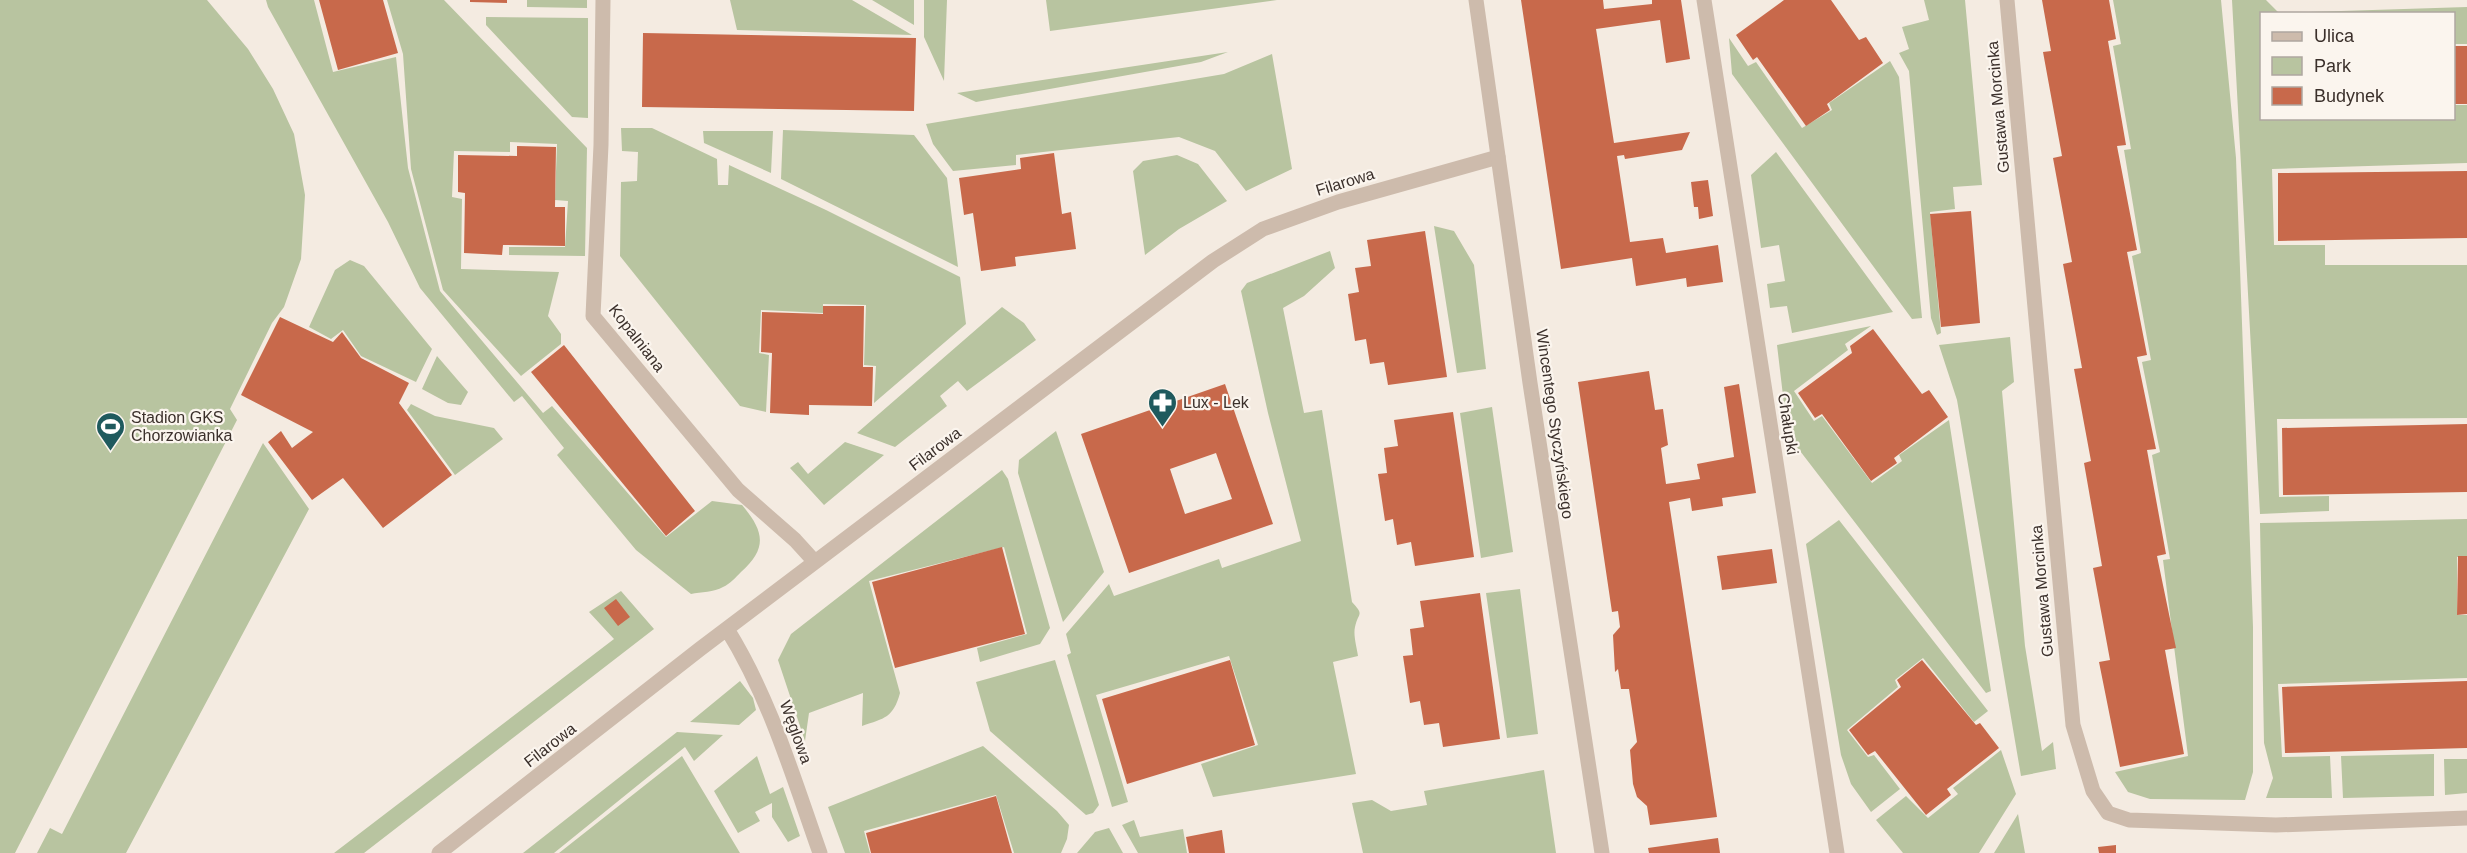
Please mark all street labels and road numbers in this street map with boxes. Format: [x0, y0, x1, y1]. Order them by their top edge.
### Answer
street label: Gustawa Morcinka [1984, 40, 2012, 174]
street label: Filarowa [1314, 165, 1376, 199]
street label: Kopalniana [606, 301, 668, 375]
street label: Wincentego Styczyńskiego [1533, 328, 1577, 520]
street label: Chałupki [1775, 392, 1801, 456]
street label: Filarowa [906, 424, 964, 474]
street label: Gustawa Morcinka [2028, 524, 2056, 658]
street label: Węglowa [777, 698, 815, 766]
street label: Filarowa [521, 720, 579, 770]

